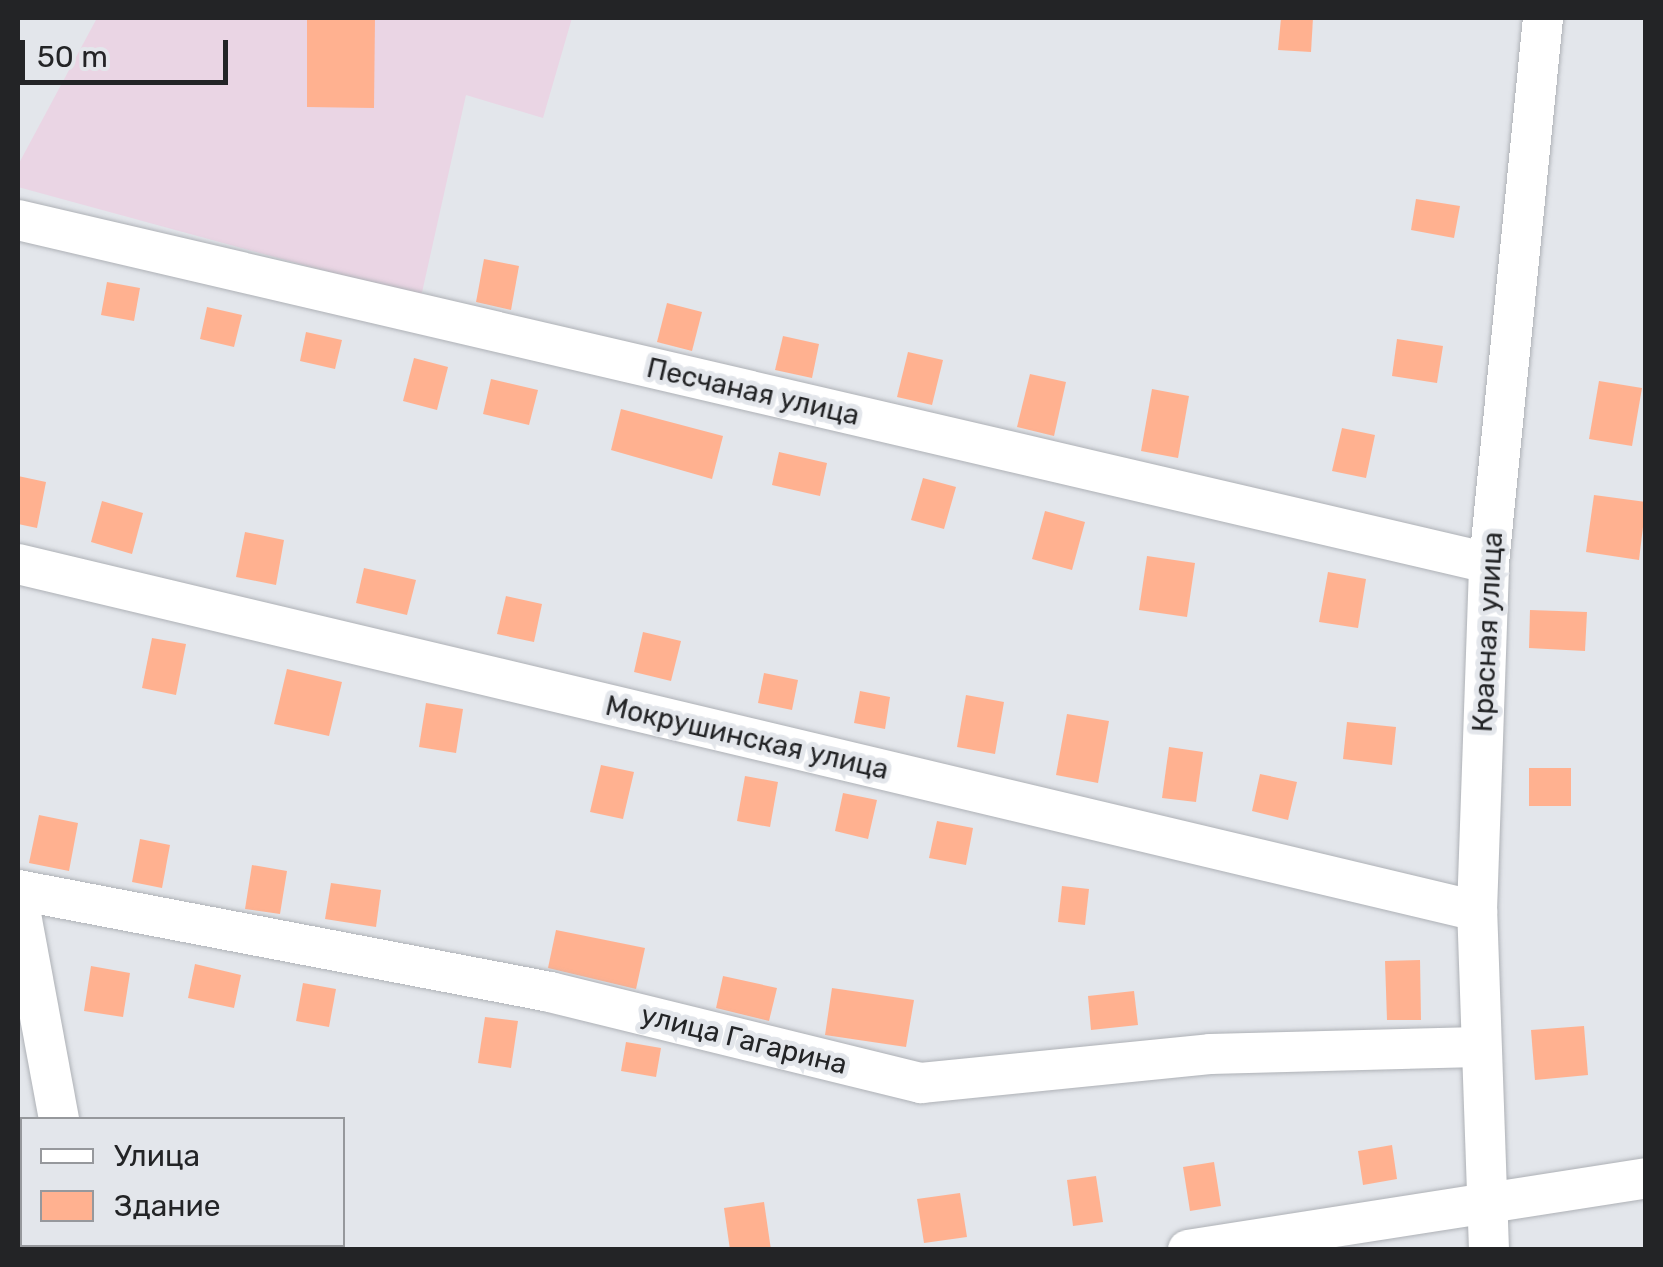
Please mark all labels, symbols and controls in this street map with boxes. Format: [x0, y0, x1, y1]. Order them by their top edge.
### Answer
scale bar [25, 20, 232, 82]
text: 50 m [37, 39, 108, 75]
street label: Песчаная улица [643, 351, 863, 433]
street label: Красная улица [1466, 531, 1510, 733]
street label: Мокрушинская улица [602, 689, 892, 787]
street label: улица Гагарина [637, 998, 851, 1082]
legend [20, 1117, 345, 1247]
text: Улица [114, 1138, 200, 1174]
text: Здание [114, 1188, 221, 1224]

